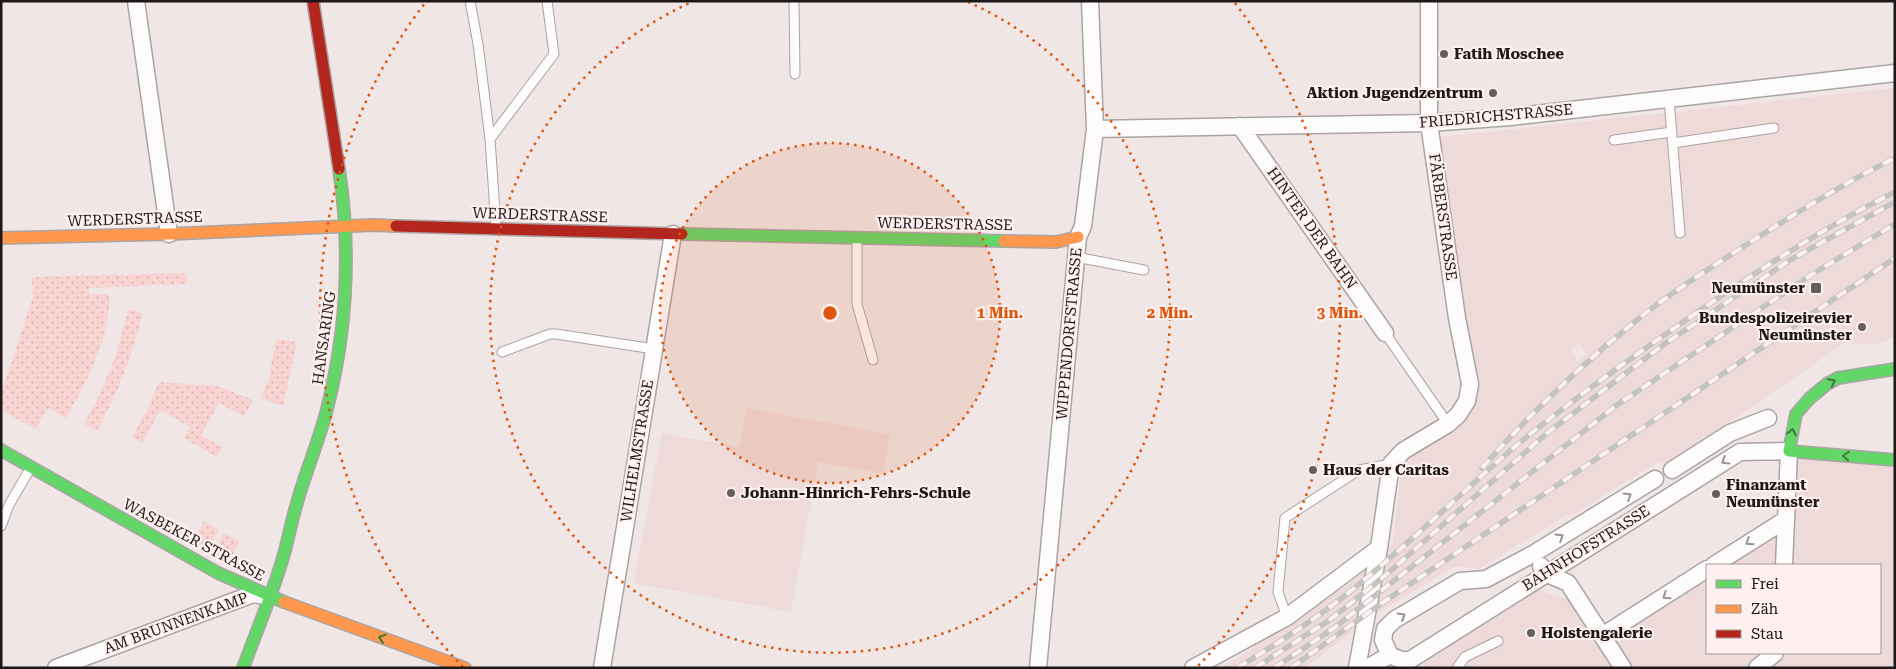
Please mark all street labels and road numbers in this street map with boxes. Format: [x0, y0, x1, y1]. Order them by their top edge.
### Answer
street label: FRIEDRICHSTRASSE [1418, 100, 1574, 132]
street label: FÄRBERSTRASSE [1425, 152, 1461, 282]
street label: HINTER DER BAHN [1263, 164, 1361, 292]
street label: WERDERSTRASSE [472, 204, 608, 226]
street label: WERDERSTRASSE [67, 208, 203, 230]
street label: WERDERSTRASSE [877, 214, 1013, 234]
street label: WIPPENDORFSTRASSE [1052, 247, 1086, 421]
street label: HANSARING [309, 290, 340, 386]
street label: WILHELMSTRASSE [617, 378, 657, 524]
street label: WASBEKER STRASSE [120, 495, 268, 585]
street label: BAHNHOFSTRASSE [1519, 501, 1653, 595]
street label: AM BRUNNENKAMP [101, 588, 251, 657]

